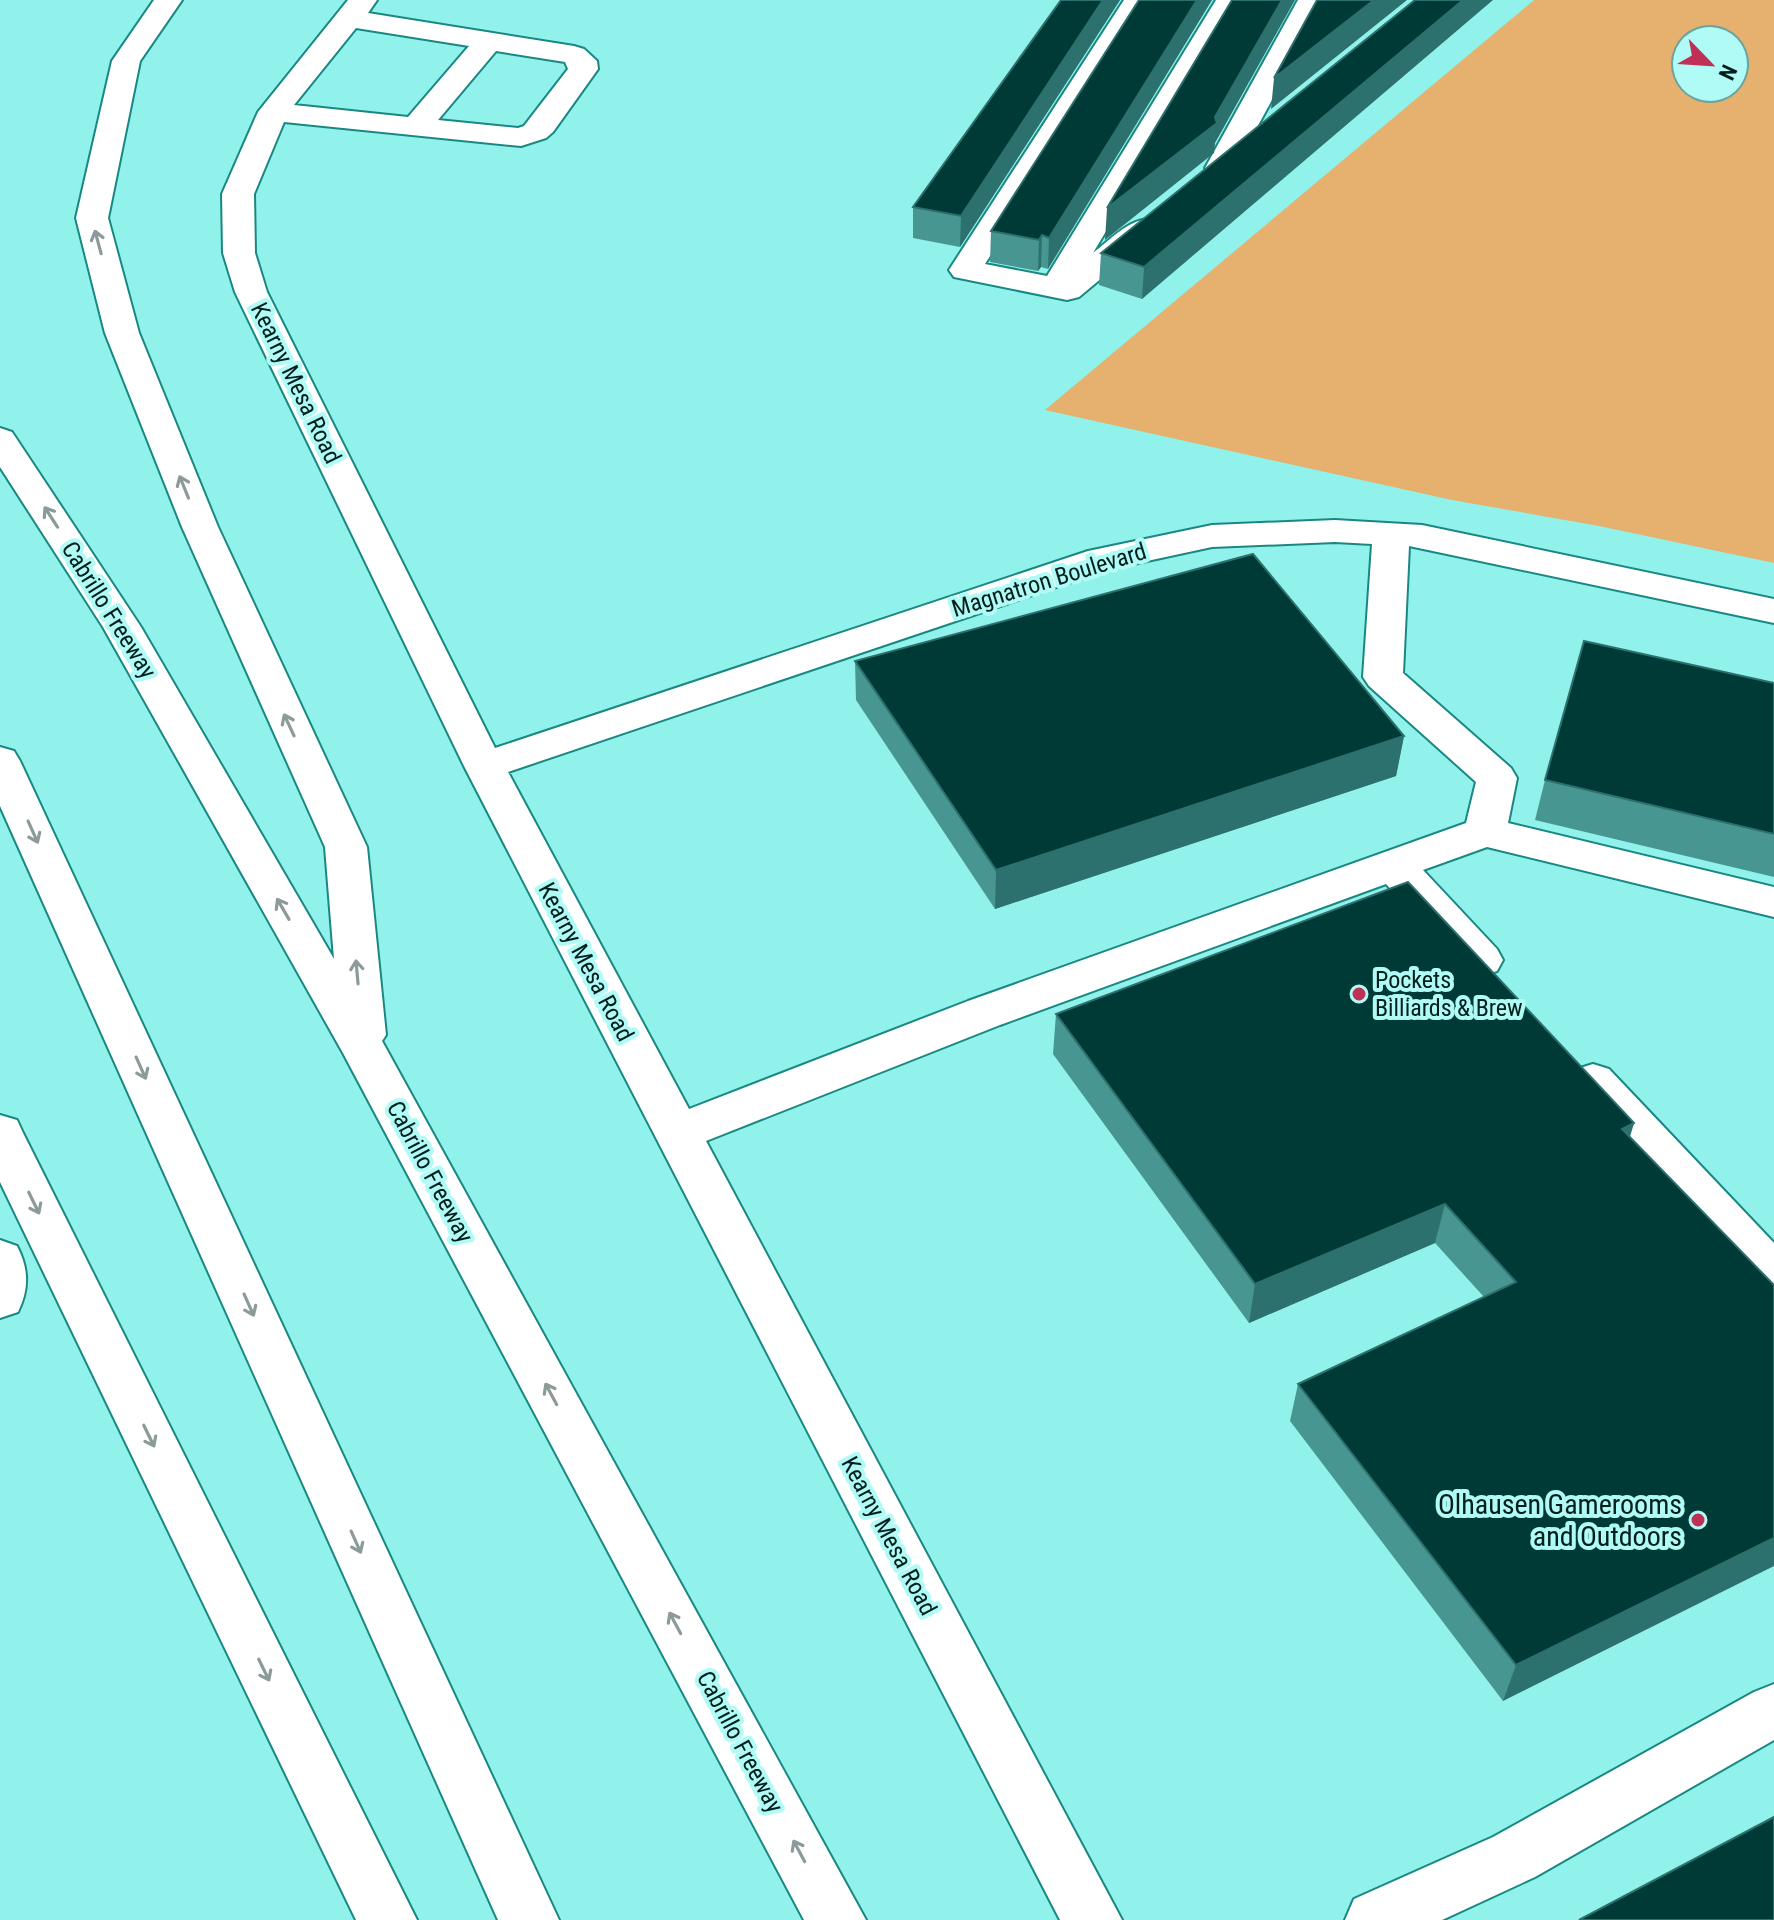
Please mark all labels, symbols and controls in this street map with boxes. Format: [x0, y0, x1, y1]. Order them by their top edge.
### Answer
north arrow [1670, 24, 1750, 104]
text: N [1713, 61, 1742, 84]
one-way arrow [90, 230, 105, 256]
street label: Kearny Mesa Road [245, 298, 347, 468]
one-way arrow [176, 475, 190, 500]
one-way arrow [42, 506, 58, 529]
street label: Cabrillo Freeway [56, 536, 162, 684]
street label: Magnatron Boulevard [948, 537, 1150, 623]
one-way arrow [281, 713, 296, 737]
one-way arrow [26, 819, 41, 843]
street label: Kearny Mesa Road [532, 878, 640, 1046]
one-way arrow [275, 898, 291, 921]
one-way arrow [349, 959, 364, 986]
place label: Pockets Billiards & Brew [1375, 966, 1523, 1022]
marker: Pockets Billiards & Brew [1350, 985, 1368, 1003]
one-way arrow [134, 1056, 149, 1080]
street label: Cabrillo Freeway [381, 1097, 479, 1247]
one-way arrow [27, 1191, 43, 1215]
one-way arrow [242, 1293, 257, 1317]
one-way arrow [543, 1383, 558, 1407]
one-way arrow [142, 1424, 158, 1448]
street label: Kearny Mesa Road [835, 1452, 943, 1620]
place label: Olhausen Gamerooms and Outdoors [1438, 1488, 1682, 1553]
marker: Olhausen Gamerooms and Outdoors [1689, 1511, 1707, 1529]
one-way arrow [350, 1529, 365, 1553]
one-way arrow [667, 1612, 683, 1635]
one-way arrow [257, 1657, 273, 1681]
street label: Cabrillo Freeway [691, 1667, 789, 1817]
one-way arrow [791, 1840, 806, 1864]

